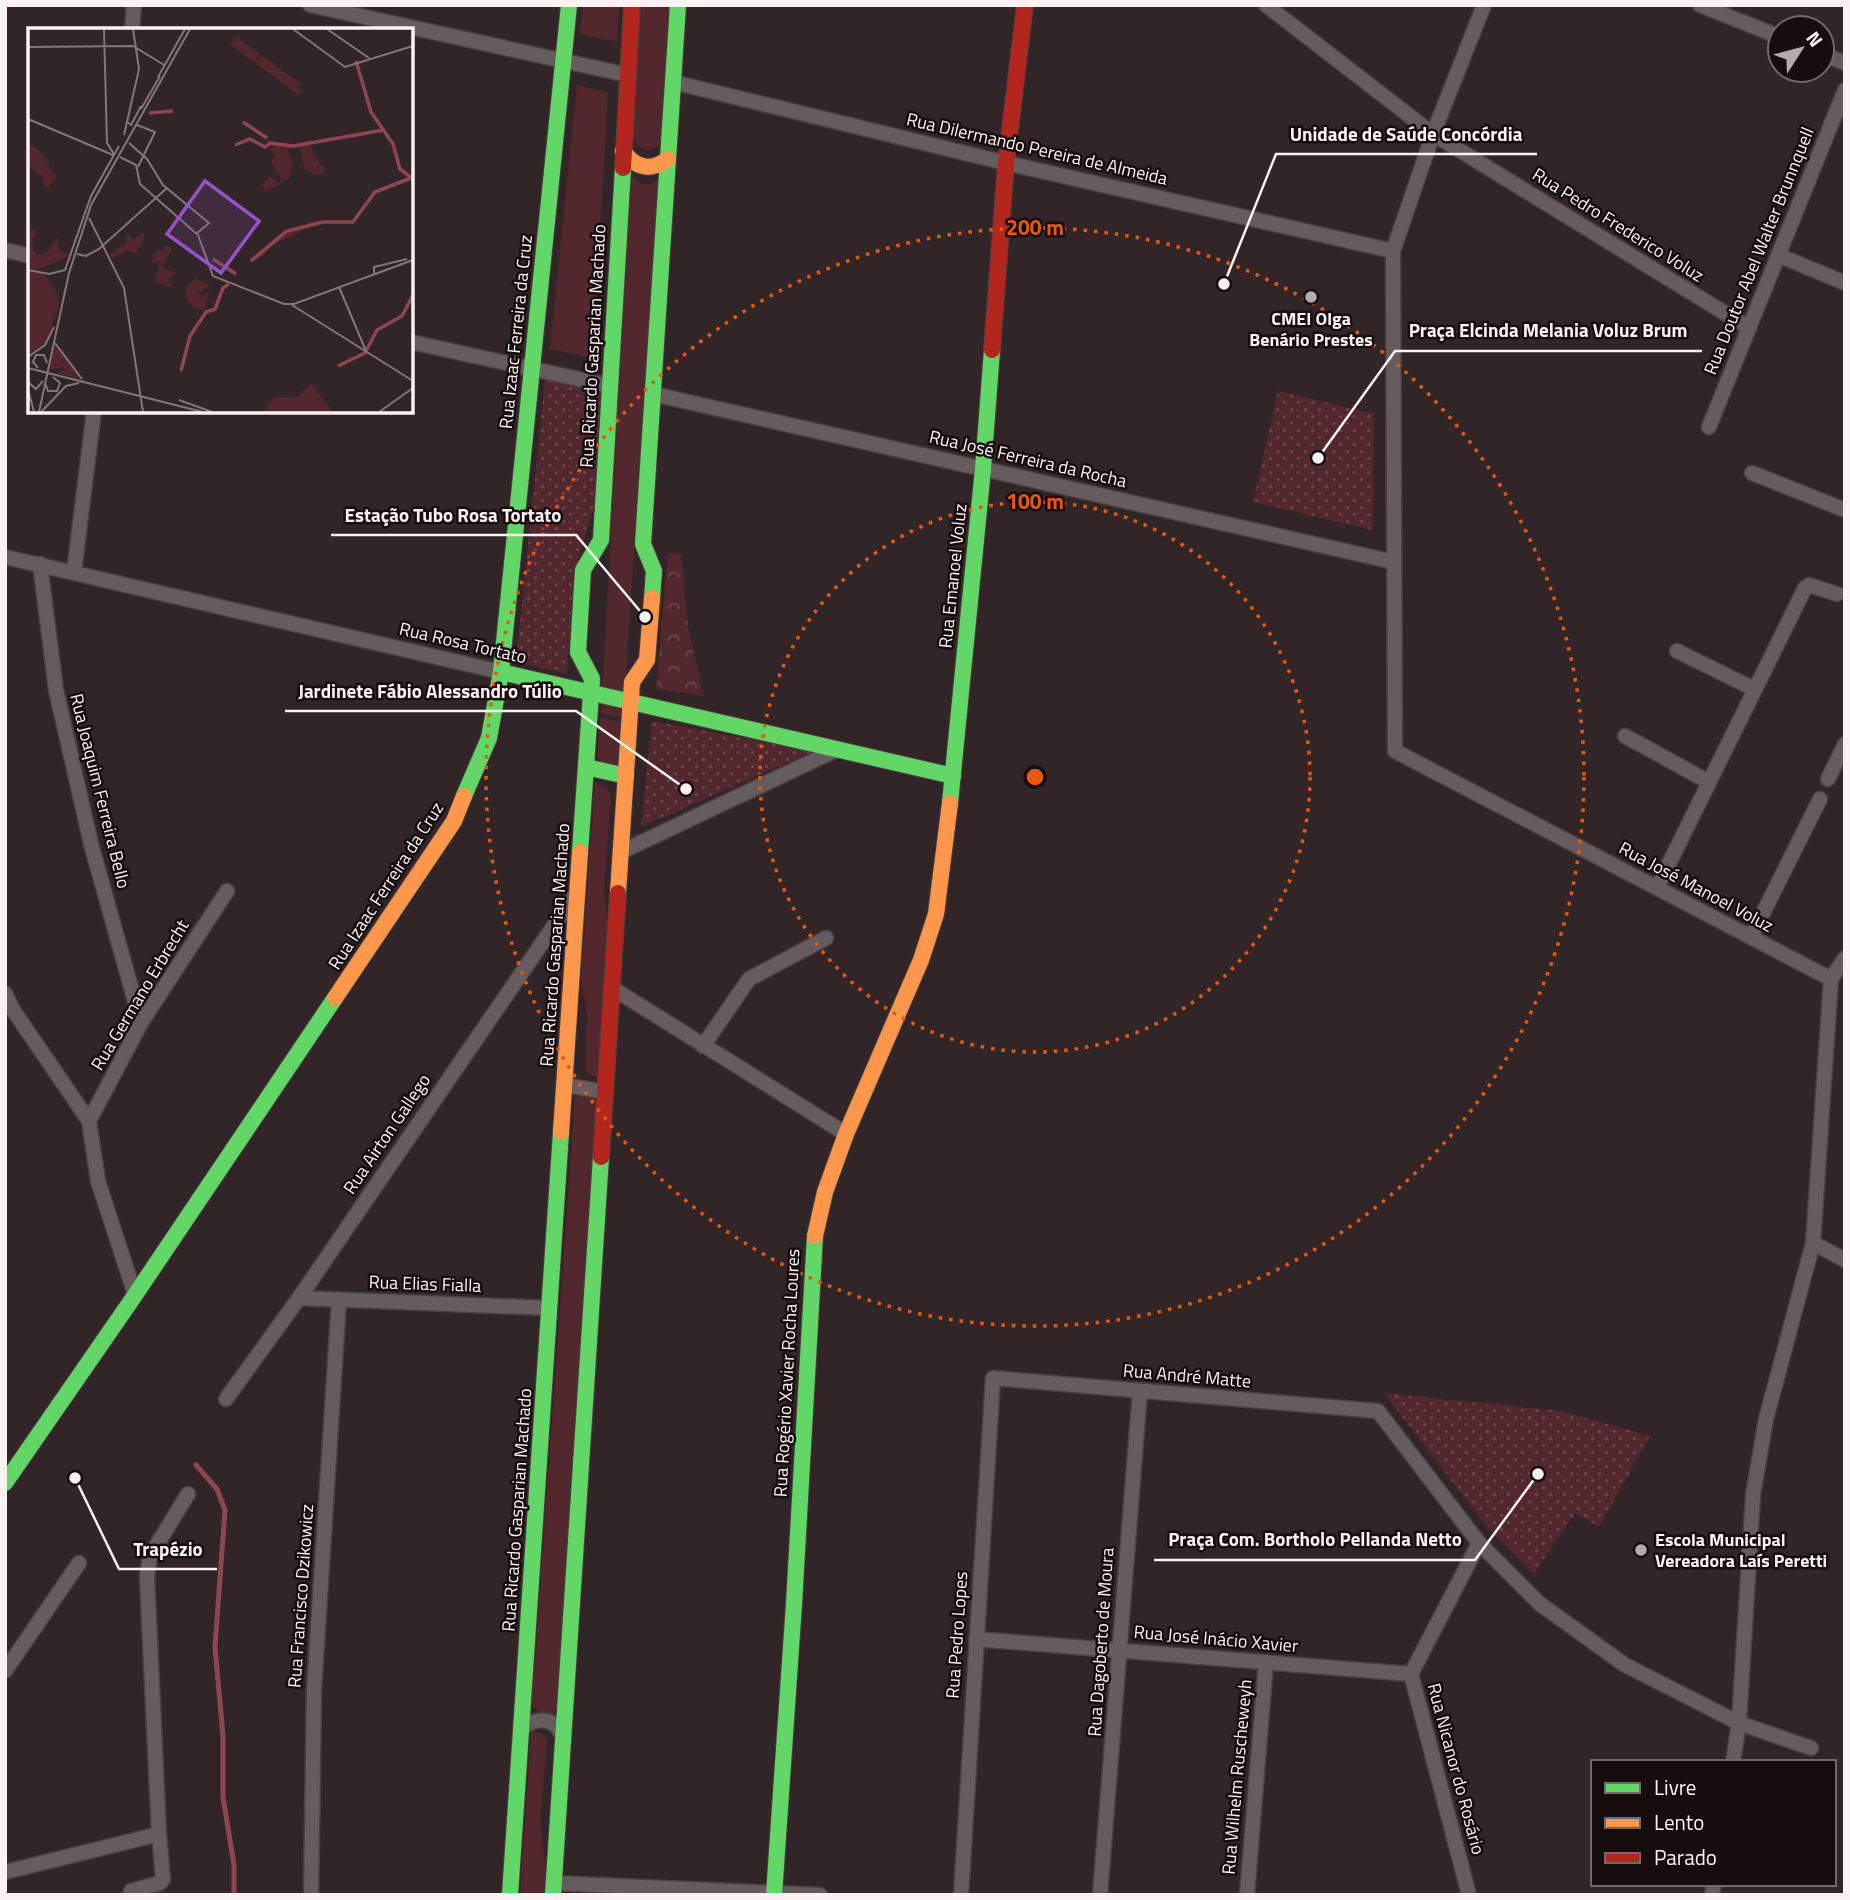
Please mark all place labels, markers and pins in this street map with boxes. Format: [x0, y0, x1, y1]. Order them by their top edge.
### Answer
callout: Unidade de Saúde Concórdia [1276, 114, 1537, 154]
marker: CMEI Olga Benário Prestes [1303, 289, 1319, 305]
place label: CMEI Olga Benário Prestes [1249, 305, 1373, 353]
callout: Praça Elcinda Melania Voluz Brum [1395, 311, 1702, 351]
callout: Estação Tubo Rosa Tortato [331, 495, 576, 535]
callout: Jardinete Fábio Alessandro Túlio [285, 671, 576, 711]
centre of rings [1023, 765, 1047, 789]
callout: Praça Com. Bortholo Pellanda Netto [1154, 1520, 1475, 1560]
place label: Escola Municipal Vereadora Laís Peretti [1655, 1526, 1827, 1574]
callout: Trapézio [119, 1529, 217, 1569]
marker: Escola Municipal Vereadora Laís Peretti [1633, 1542, 1649, 1558]

